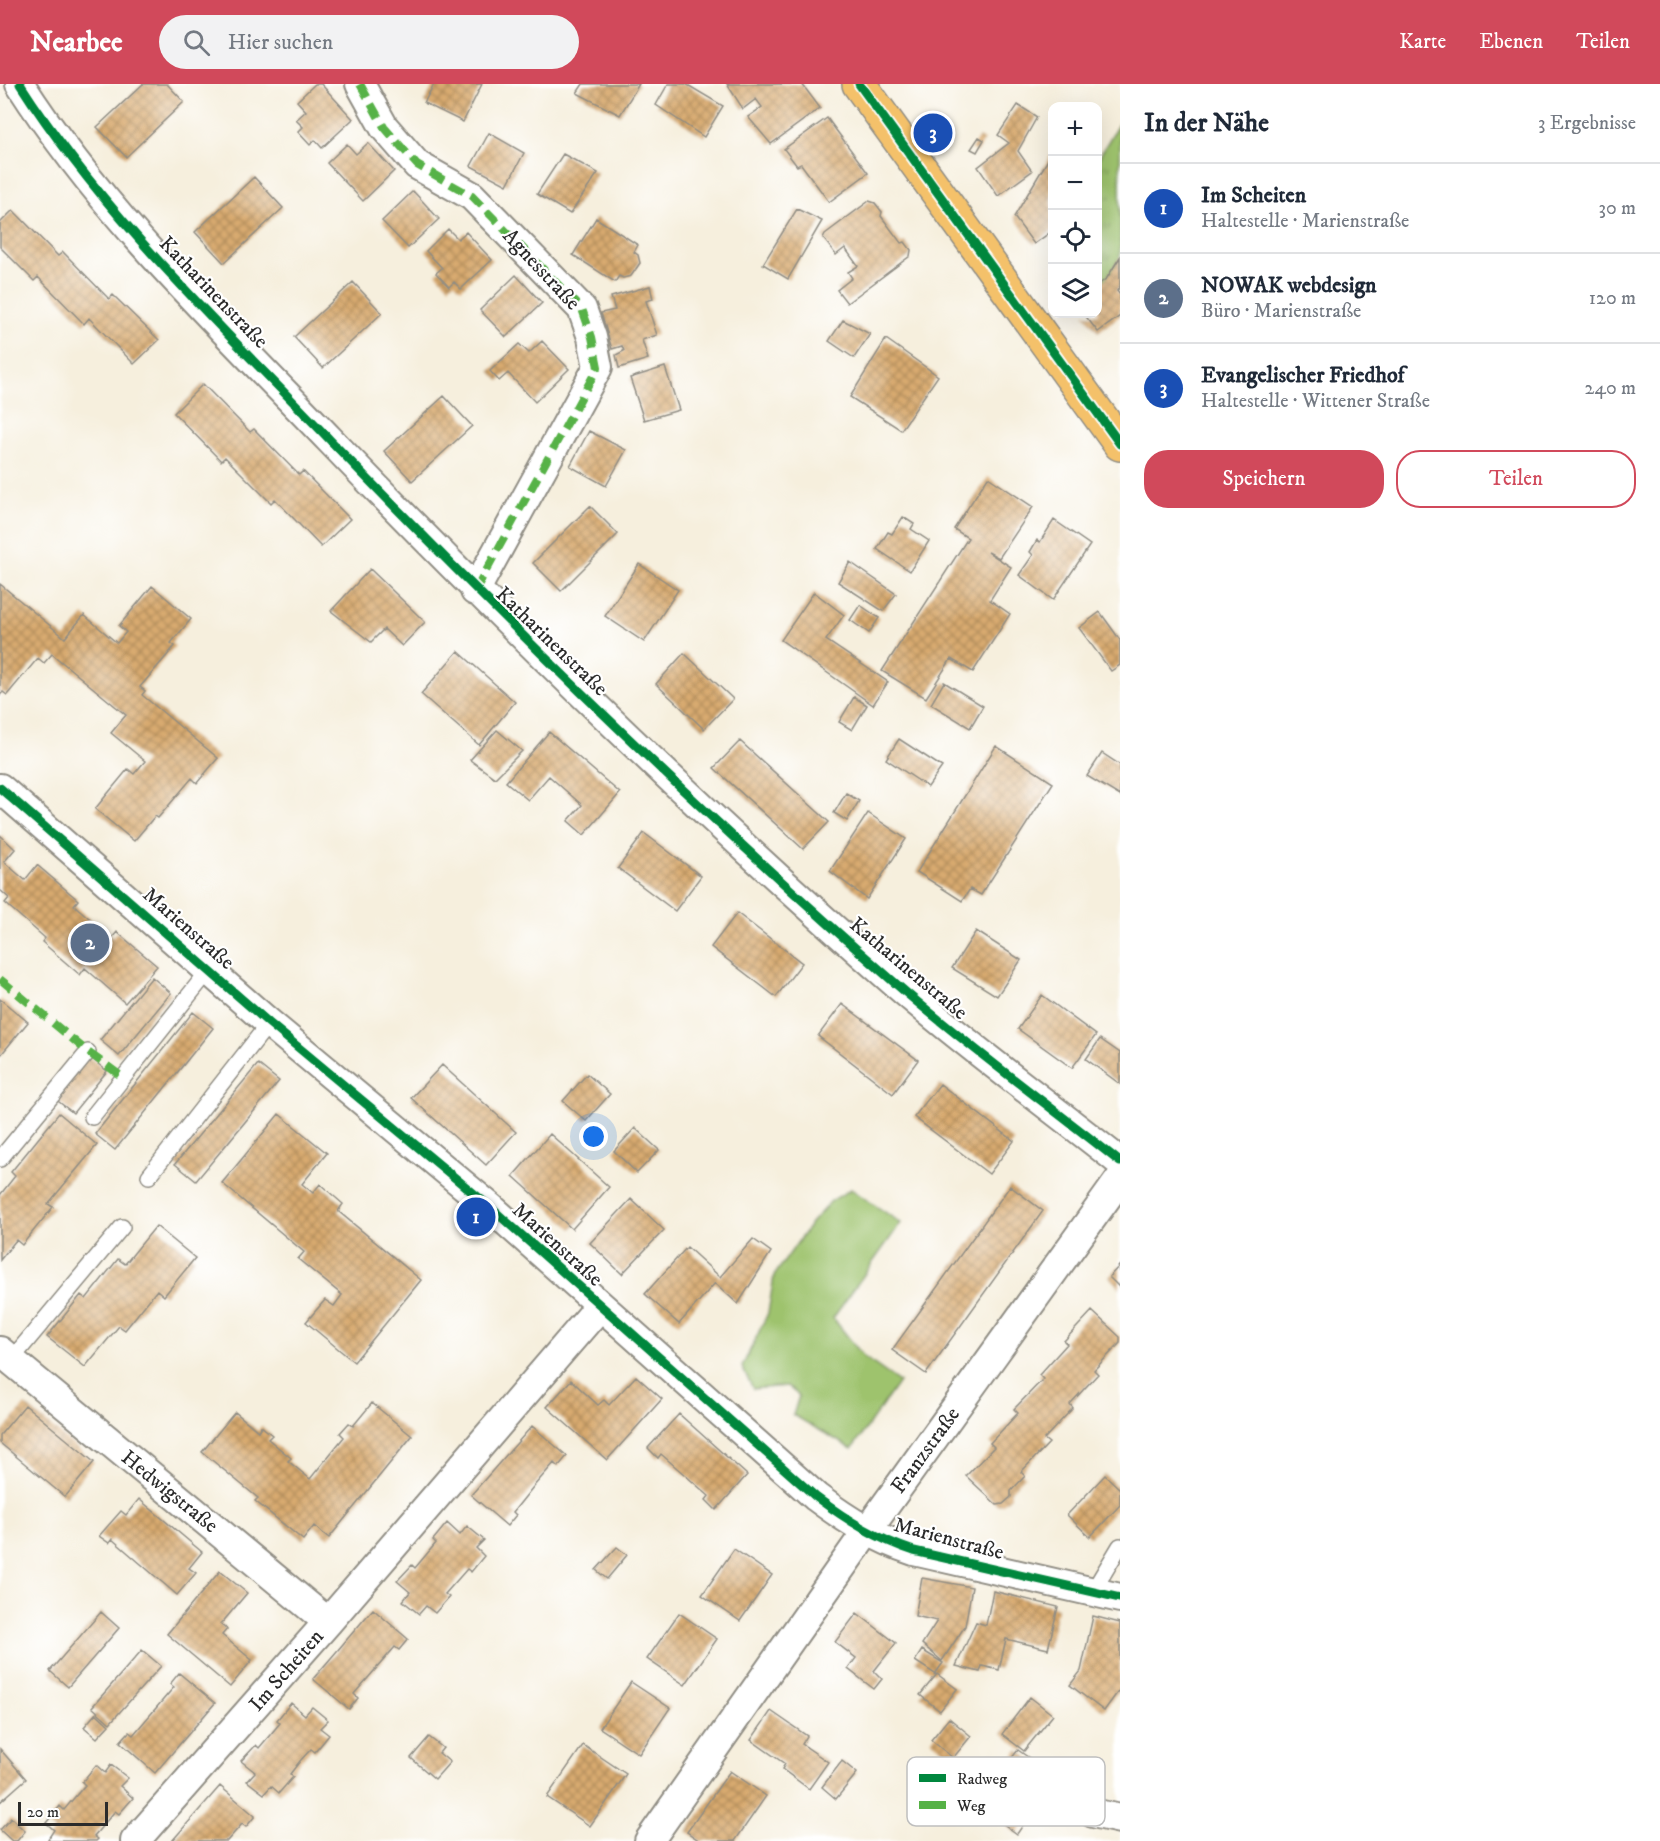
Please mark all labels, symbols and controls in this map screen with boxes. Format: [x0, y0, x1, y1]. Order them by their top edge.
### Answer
search box [159, 15, 579, 69]
text: Nearbee [30, 25, 123, 60]
icon: search [180, 26, 213, 59]
text: Hier suchen [228, 29, 333, 56]
text: Karte [1399, 29, 1446, 55]
text: Ebenen [1479, 29, 1543, 55]
text: Teilen [1576, 29, 1630, 55]
map controls [1048, 102, 1102, 318]
button: + [1048, 102, 1102, 156]
text: In der Nähe [1144, 107, 1269, 140]
pin: 3 [914, 110, 952, 156]
text: 3 Ergebnisse [1538, 111, 1636, 136]
button: − [1048, 156, 1102, 210]
text: Im Scheiten [1201, 182, 1306, 209]
text: 1 [1160, 196, 1167, 221]
text: 30 m [1598, 196, 1636, 221]
text: Haltestelle · Marienstraße [1201, 209, 1409, 234]
button: locate [1048, 210, 1102, 264]
street label: Agnesstraße [497, 223, 586, 316]
street label: Katharinenstraße [153, 231, 274, 354]
button: layers [1048, 264, 1102, 318]
text: NOWAK webdesign [1201, 272, 1377, 299]
text: 2 [1159, 286, 1168, 311]
text: 120 m [1589, 286, 1636, 311]
text: Büro · Marienstraße [1201, 299, 1361, 324]
text: Evangelischer Friedhof [1201, 362, 1405, 389]
text: 3 [1160, 376, 1167, 401]
text: 240 m [1585, 376, 1636, 401]
text: Haltestelle · Wittener Straße [1201, 389, 1430, 414]
button: Speichern [1144, 450, 1384, 508]
button: Teilen [1396, 450, 1636, 508]
street label: Katharinenstraße [490, 582, 613, 702]
street label: Marienstraße [137, 882, 240, 976]
street label: Katharinenstraße [844, 912, 973, 1026]
pin: 2 [70, 920, 110, 966]
your location [579, 1122, 608, 1151]
pin: 1 [456, 1194, 496, 1240]
street label: Marienstraße [507, 1197, 608, 1292]
street label: Franzstraße [886, 1402, 966, 1499]
street label: Hedwigstraße [116, 1445, 223, 1539]
street label: Marienstraße [891, 1512, 1007, 1566]
street label: Im Scheiten [244, 1624, 330, 1717]
legend [907, 1757, 1105, 1826]
text: Radweg [957, 1769, 1007, 1789]
text: Weg [956, 1796, 986, 1816]
scale bar [18, 1799, 108, 1826]
text: 20 m [27, 1802, 59, 1822]

